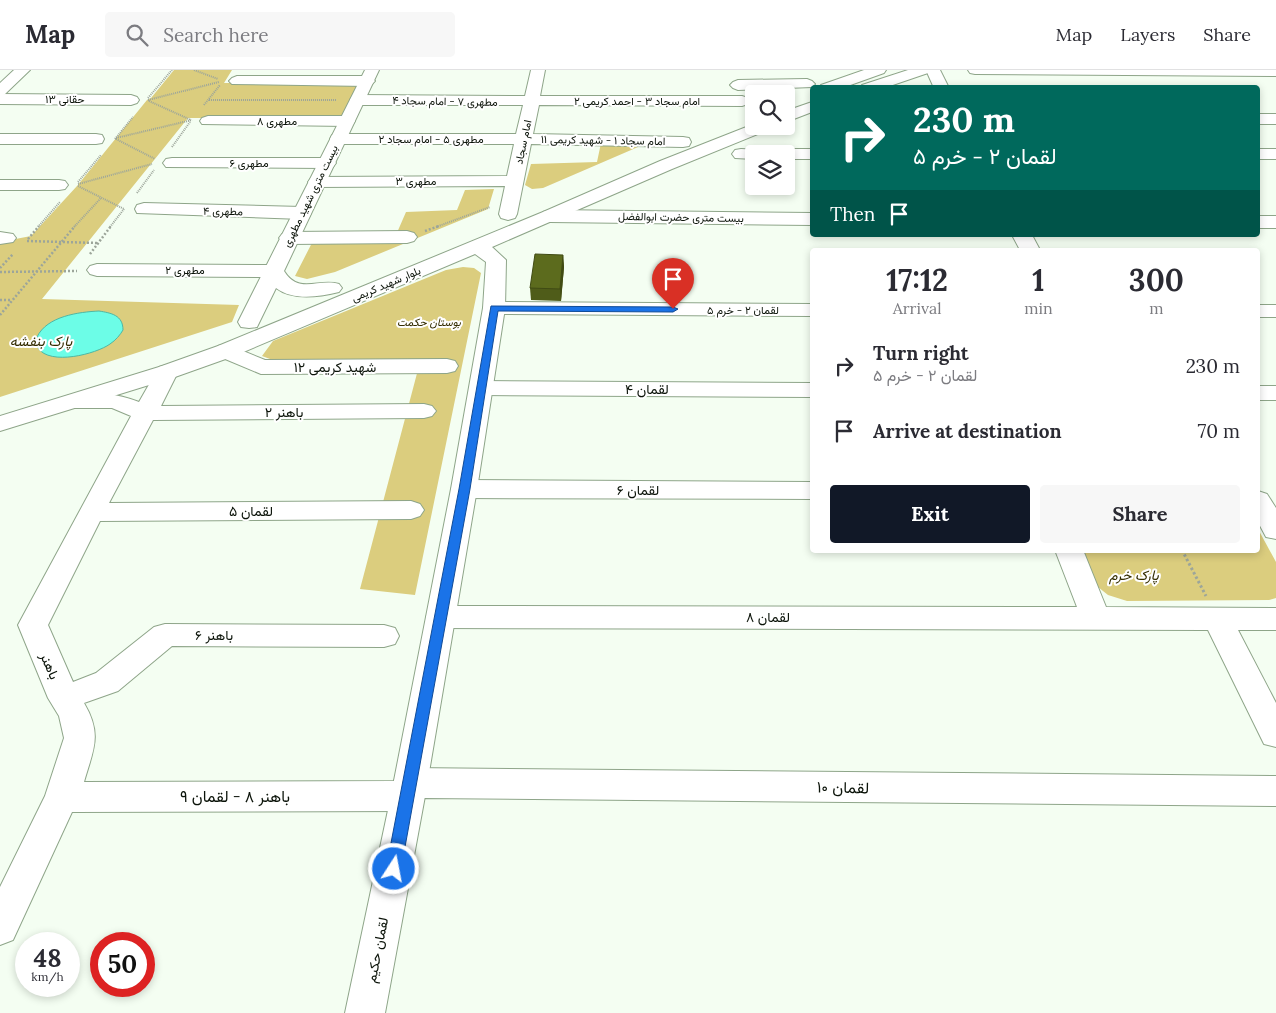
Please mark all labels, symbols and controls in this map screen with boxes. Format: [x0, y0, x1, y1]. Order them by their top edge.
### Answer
search box [105, 12, 455, 57]
text: Map [25, 19, 75, 50]
icon: search [123, 21, 151, 49]
text: Search here [163, 23, 269, 47]
text: Map [1056, 23, 1092, 46]
text: Layers [1120, 23, 1175, 46]
text: Share [1203, 23, 1251, 46]
map controls [745, 85, 795, 195]
button: search [745, 85, 795, 135]
street label: حقانی ۱۳ [45, 92, 85, 106]
street label: مطهری ۷ - امام سجاد ۴ [392, 93, 498, 110]
street label: امام سجاد ۳ - احمد کریمی ۲ [574, 94, 700, 109]
text: 230 m [913, 97, 1015, 142]
icon: right [830, 105, 895, 170]
street label: مطهری ۸ [257, 114, 297, 128]
street label: امام سجاد [511, 119, 536, 166]
street label: مطهری ۵ - امام سجاد ۲ [378, 132, 484, 147]
street label: امام سجاد ۱ - شهید کریمی ۱۱ [541, 132, 665, 149]
text: لقمان ۲ - خرم ۵ [913, 142, 1057, 170]
street label: بیست متری شهید مطهری [279, 143, 341, 249]
button: layers [745, 145, 795, 195]
street label: مطهری ۶ [229, 156, 269, 170]
street label: مطهری ۳ [396, 174, 437, 188]
icon: arrive [885, 200, 913, 228]
text: Then [830, 202, 875, 226]
street label: مطهری ۴ [203, 204, 243, 218]
street label: بیست متری حضرت ابوالفضل [618, 209, 744, 225]
pin [652, 258, 694, 309]
text: 17:12 [886, 261, 948, 299]
text: 1 [1032, 261, 1045, 299]
text: 300 [1129, 261, 1184, 299]
street label: مطهری ۲ [165, 263, 205, 277]
street label: بلوار شهید کریمی [349, 263, 423, 305]
icon: arrive [659, 265, 687, 293]
text: Arrival [893, 298, 942, 318]
text: min [1024, 298, 1053, 318]
text: m [1149, 298, 1164, 318]
street label: لقمان ۲ - خرم ۵ [707, 303, 779, 318]
park label: بوستان حکمت [397, 315, 462, 329]
park label: پارک بنفشه [10, 332, 73, 351]
text: Turn right [873, 341, 969, 365]
icon: right [830, 352, 858, 380]
text: 230 m [1186, 354, 1240, 378]
street label: شهید کریمی ۱۲ [294, 358, 376, 376]
text: لقمان ۲ - خرم ۵ [873, 365, 977, 385]
street label: لقمان ۴ [625, 380, 669, 398]
street label: باهنر ۲ [265, 403, 303, 421]
icon: arrive [830, 417, 858, 445]
text: Arrive at destination [873, 419, 1062, 443]
text: 70 m [1197, 419, 1240, 443]
street label: لقمان ۶ [617, 481, 659, 499]
button: Exit [830, 485, 1030, 543]
button: Share [1040, 485, 1240, 543]
street label: لقمان ۵ [229, 502, 273, 520]
park label: پارک خرم [1108, 566, 1159, 585]
street label: لقمان ۸ [746, 608, 790, 626]
street label: باهنر ۶ [195, 626, 233, 644]
street label: باهنر [36, 649, 64, 682]
street label: لقمان ۱۰ [817, 777, 869, 797]
street label: باهنر ۸ - لقمان ۹ [180, 786, 290, 807]
position arrow [367, 842, 419, 894]
street label: لقمان حکیم [362, 916, 392, 984]
speed limit sign: 50 [90, 932, 155, 997]
text: 48 [34, 942, 61, 974]
text: km/h [31, 969, 64, 984]

